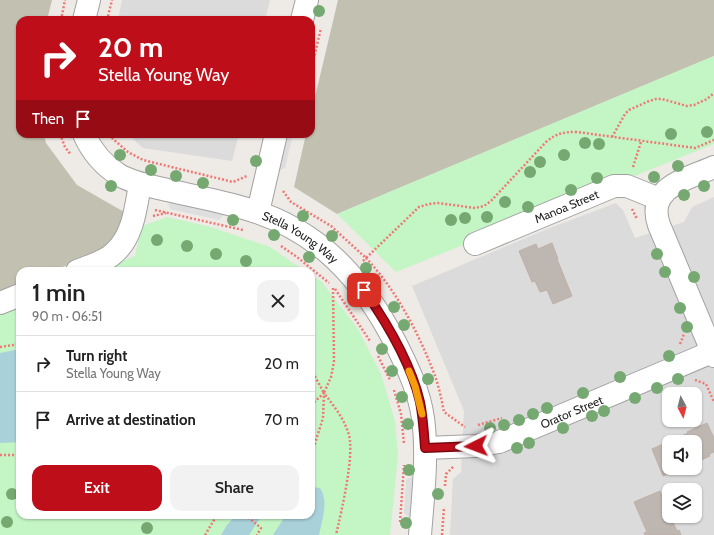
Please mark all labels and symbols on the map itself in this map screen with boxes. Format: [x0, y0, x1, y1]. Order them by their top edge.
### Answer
street label: Manoa Street [532, 186, 601, 226]
street label: Stella Young Way [260, 207, 342, 266]
pin [347, 273, 381, 307]
north arrow [662, 387, 702, 427]
street label: Orator Street [538, 392, 605, 431]
position arrow [455, 425, 497, 467]

